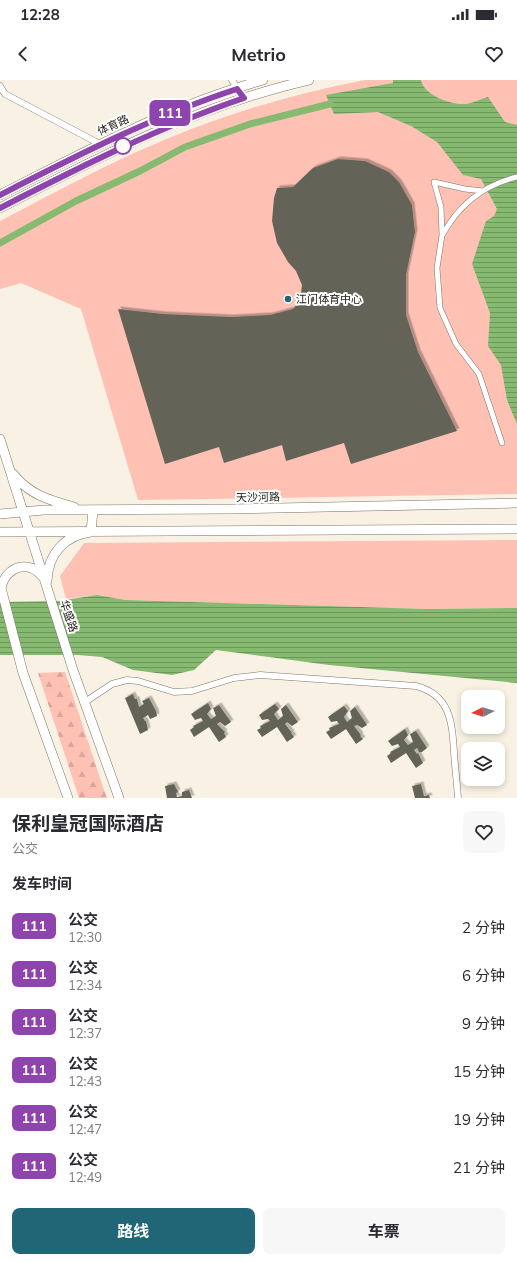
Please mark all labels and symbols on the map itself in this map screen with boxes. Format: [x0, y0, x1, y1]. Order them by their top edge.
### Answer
line badge: 111 [147, 100, 193, 126]
street label: 体育路 [95, 112, 131, 138]
unlabelled marker [114, 137, 132, 155]
place label: 江门体育中心 [296, 292, 362, 306]
marker: 江门体育中心 [283, 294, 293, 304]
street label: 天沙河路 [236, 490, 280, 504]
street label: 华盛路 [57, 598, 81, 634]
north arrow [461, 690, 505, 734]

